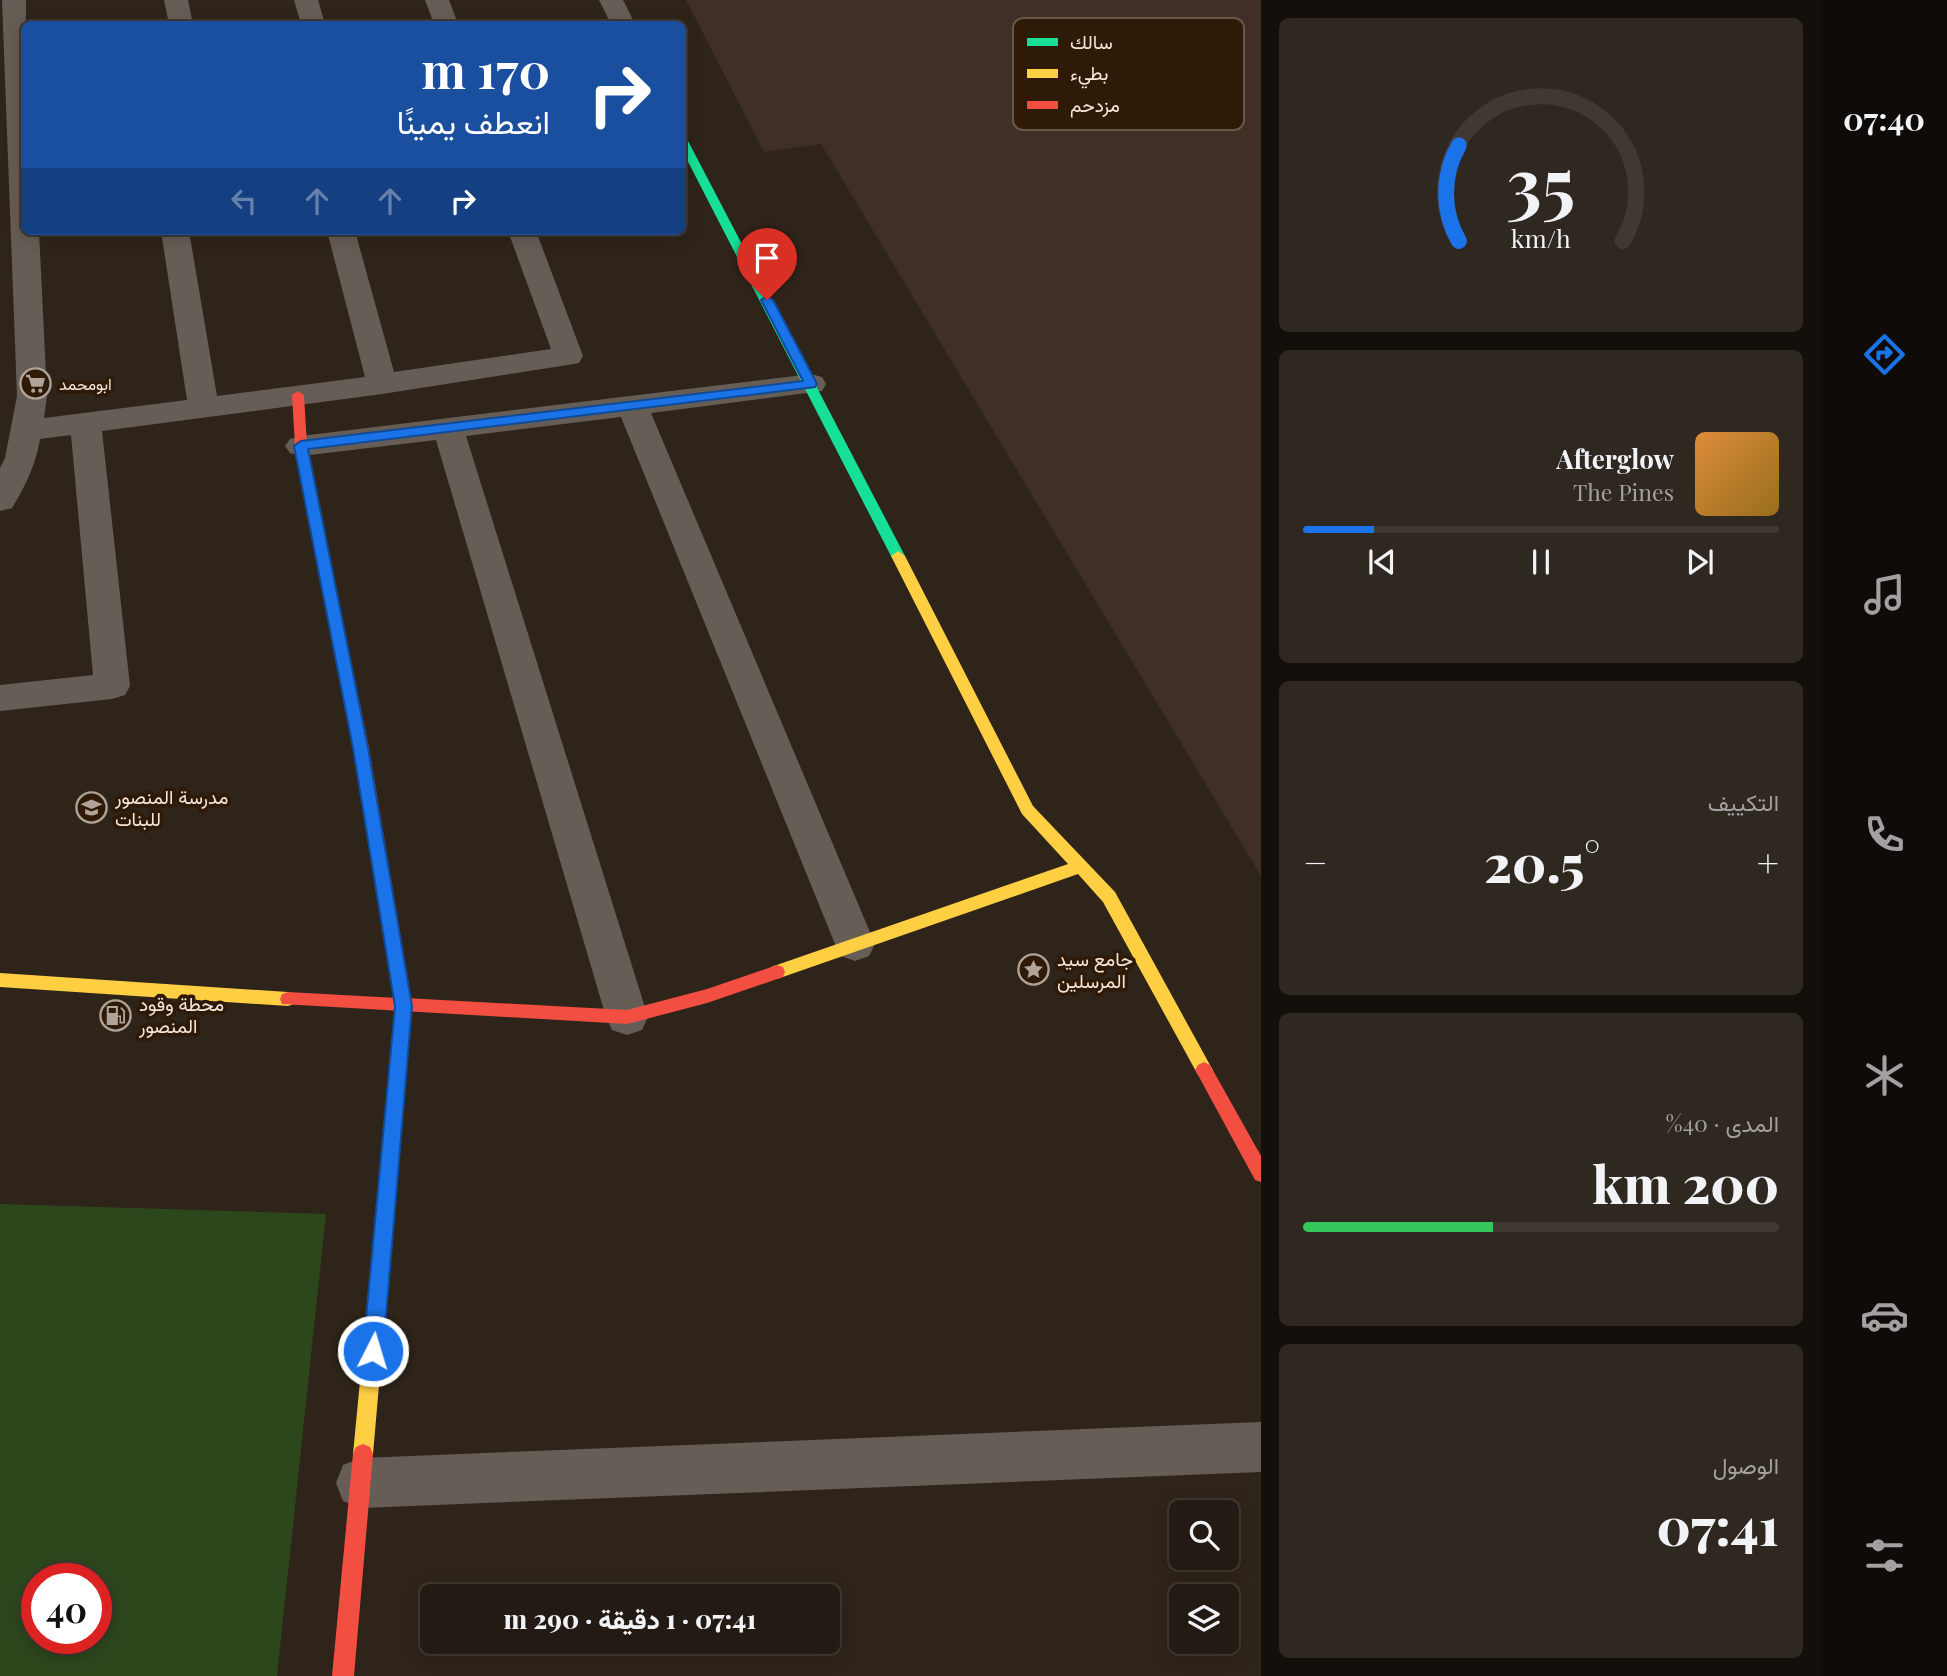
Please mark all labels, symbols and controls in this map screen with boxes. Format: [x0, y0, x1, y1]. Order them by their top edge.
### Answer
legend [1013, 18, 1244, 130]
text: سالك [1070, 28, 1113, 54]
text: 170 m [422, 36, 550, 101]
icon: right [574, 49, 665, 140]
text: بطيء [1070, 59, 1108, 89]
text: مزدحم [1070, 91, 1120, 118]
text: 07:40 [1843, 96, 1925, 139]
text: انعطف يمينًا [397, 99, 550, 142]
text: 35 [1507, 132, 1575, 229]
icon: left [225, 182, 263, 220]
icon: ahead [298, 182, 336, 220]
icon: ahead [371, 182, 409, 220]
icon: right [444, 182, 482, 220]
text: km/h [1511, 221, 1571, 254]
pin [737, 228, 797, 300]
icon: arrive [748, 239, 786, 277]
icon: directions [1860, 330, 1909, 379]
supermarket icon: ابومحمد [19, 367, 53, 401]
place label: ابومحمد [59, 373, 112, 395]
text: Afterglow [1556, 441, 1674, 476]
text: The Pines [1573, 476, 1674, 507]
icon: previous [1363, 543, 1401, 581]
icon: pause [1522, 543, 1560, 581]
icon: next [1681, 543, 1719, 581]
icon: music [1860, 570, 1909, 619]
place label: مدرسة المنصور للبنات [114, 783, 228, 831]
text: التكييف [1708, 786, 1779, 817]
school or university icon: مدرسة المنصور للبنات [75, 791, 109, 825]
icon: phone [1860, 810, 1909, 859]
text: 20.5° [1484, 827, 1600, 896]
text: − [1303, 836, 1328, 887]
text: + [1757, 836, 1779, 887]
place label: جامع سيد المرسلين [1057, 945, 1133, 993]
place icon: جامع سيد المرسلين [1017, 953, 1051, 987]
place label: محطة وقود المنصور [138, 990, 224, 1038]
fuel station icon: محطة وقود المنصور [99, 998, 133, 1032]
icon: climate [1860, 1051, 1909, 1100]
text: المدى · 40% [1666, 1107, 1779, 1138]
text: 200 km [1592, 1148, 1779, 1217]
icon: car [1860, 1291, 1909, 1340]
position arrow [336, 1314, 410, 1388]
text: الوصول [1713, 1449, 1779, 1480]
text: 07:41 [1656, 1490, 1779, 1559]
map controls [1169, 1500, 1239, 1654]
button: search [1169, 1500, 1239, 1570]
icon: filters [1860, 1531, 1909, 1580]
speed limit sign: 40 [21, 1563, 112, 1654]
button: layers [1169, 1584, 1239, 1654]
text: 07:41 · 1 دقيقة · 290 m [504, 1601, 756, 1636]

